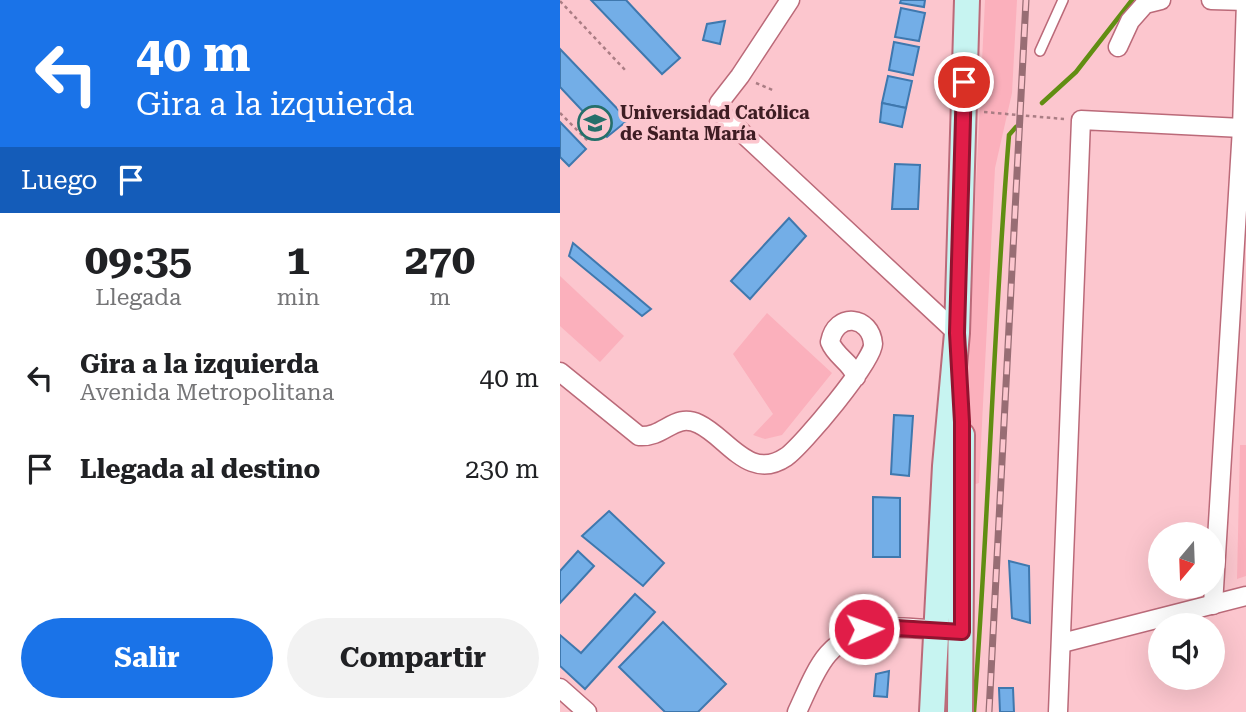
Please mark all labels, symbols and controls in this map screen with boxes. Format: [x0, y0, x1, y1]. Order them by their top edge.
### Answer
text: 40 m [136, 26, 251, 83]
icon: left [21, 28, 112, 119]
pin [934, 52, 994, 112]
icon: arrive [945, 63, 983, 101]
text: Gira a la izquierda [136, 85, 414, 123]
place label: Universidad Católica de Santa María [620, 102, 810, 144]
school or university icon: Universidad Católica de Santa María [576, 104, 614, 142]
icon: arrive [112, 161, 150, 199]
text: Luego [21, 165, 98, 195]
text: 09:35 [85, 235, 192, 284]
text: 1 [287, 235, 310, 284]
text: 270 [405, 235, 475, 284]
text: Llegada [95, 284, 181, 311]
text: min [277, 284, 320, 311]
text: m [429, 284, 450, 311]
text: Gira a la izquierda [80, 349, 319, 379]
icon: left [21, 359, 59, 397]
text: 40 m [480, 363, 539, 393]
text: Avenida Metropolitana [80, 379, 334, 406]
icon: arrive [21, 450, 59, 488]
text: Llegada al destino [80, 454, 320, 484]
text: 230 m [465, 454, 539, 484]
north arrow [1148, 522, 1225, 598]
map controls [1148, 522, 1225, 690]
position arrow [827, 592, 901, 666]
button: sound [1148, 613, 1225, 690]
button: Salir [21, 618, 273, 698]
button: Compartir [287, 618, 539, 698]

